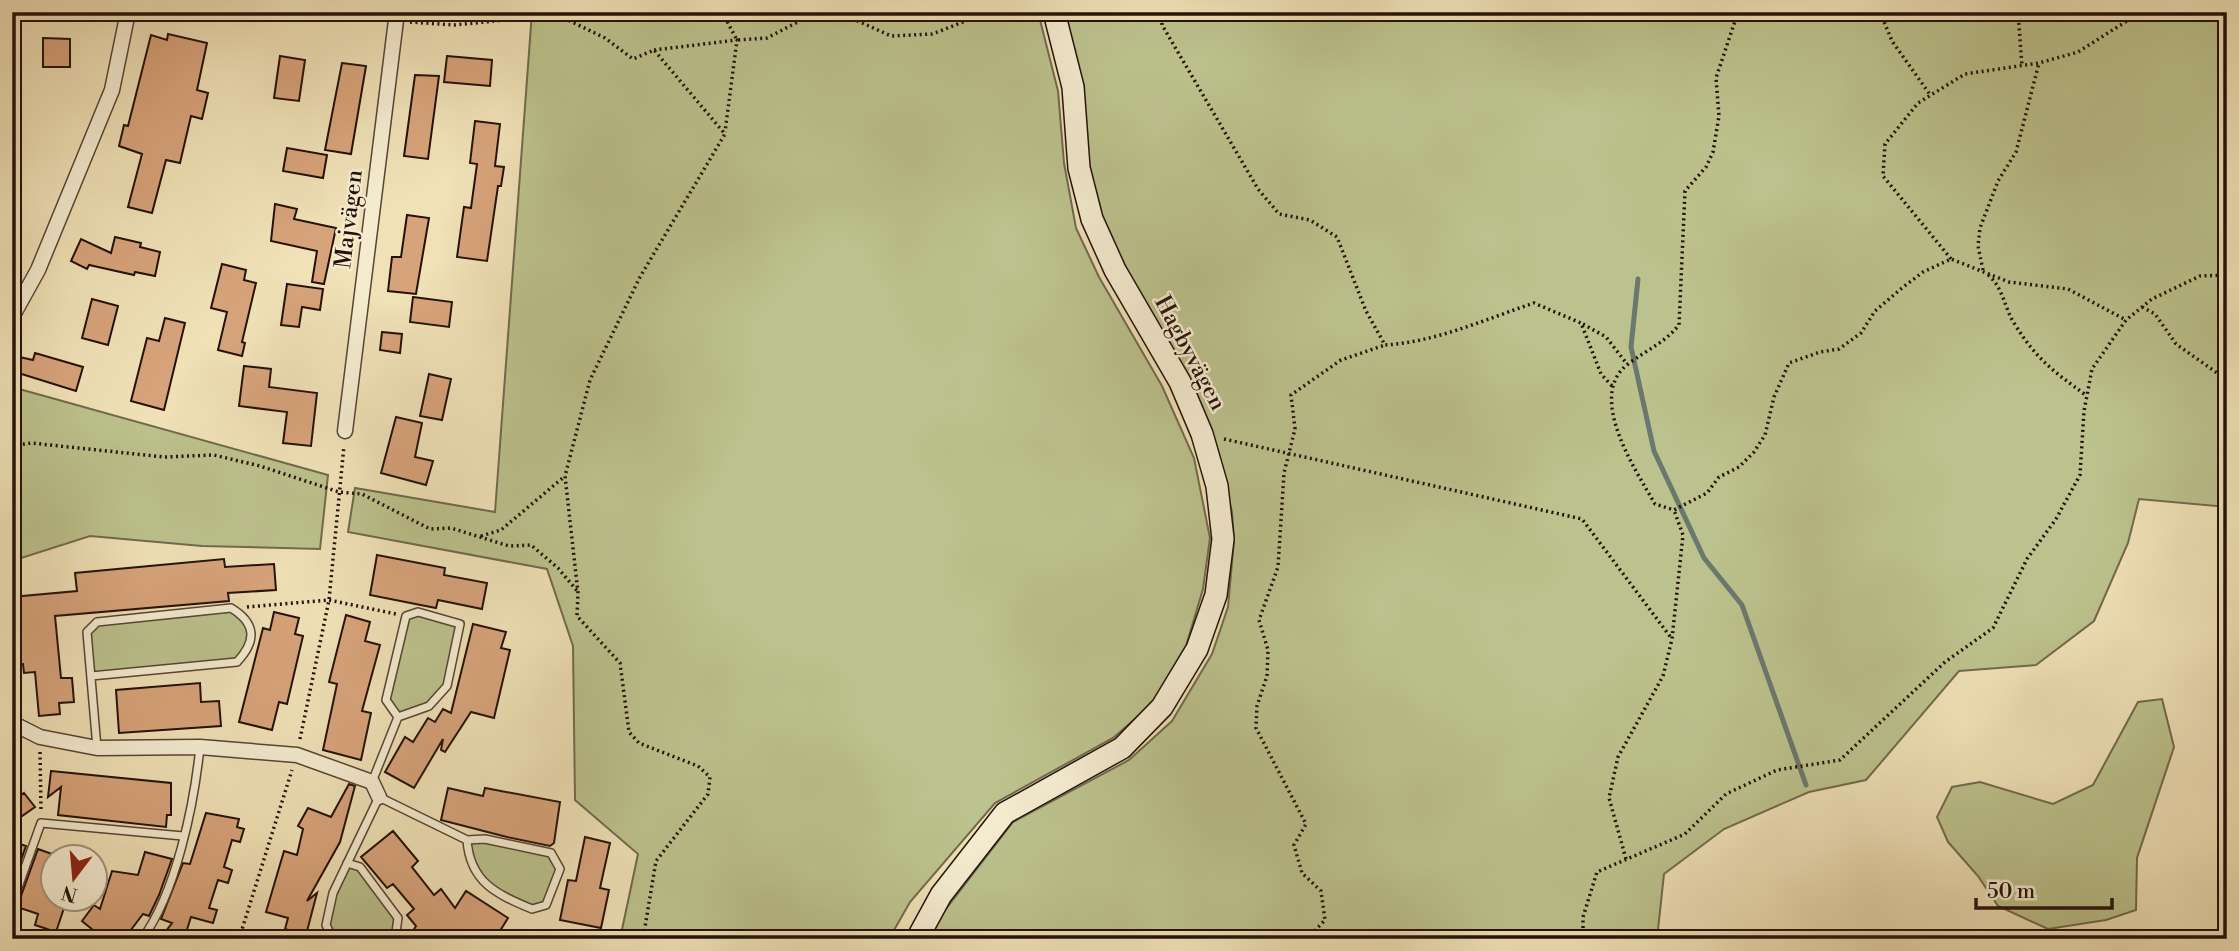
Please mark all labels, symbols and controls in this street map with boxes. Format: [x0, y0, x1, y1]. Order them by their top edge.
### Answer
street label: Majvägen [329, 168, 369, 270]
street label: Hagbyvägen [1148, 291, 1232, 415]
north arrow [38, 842, 108, 912]
scale bar [1976, 867, 2113, 911]
text: 50 m [1987, 879, 2035, 905]
text: N [59, 880, 80, 907]

